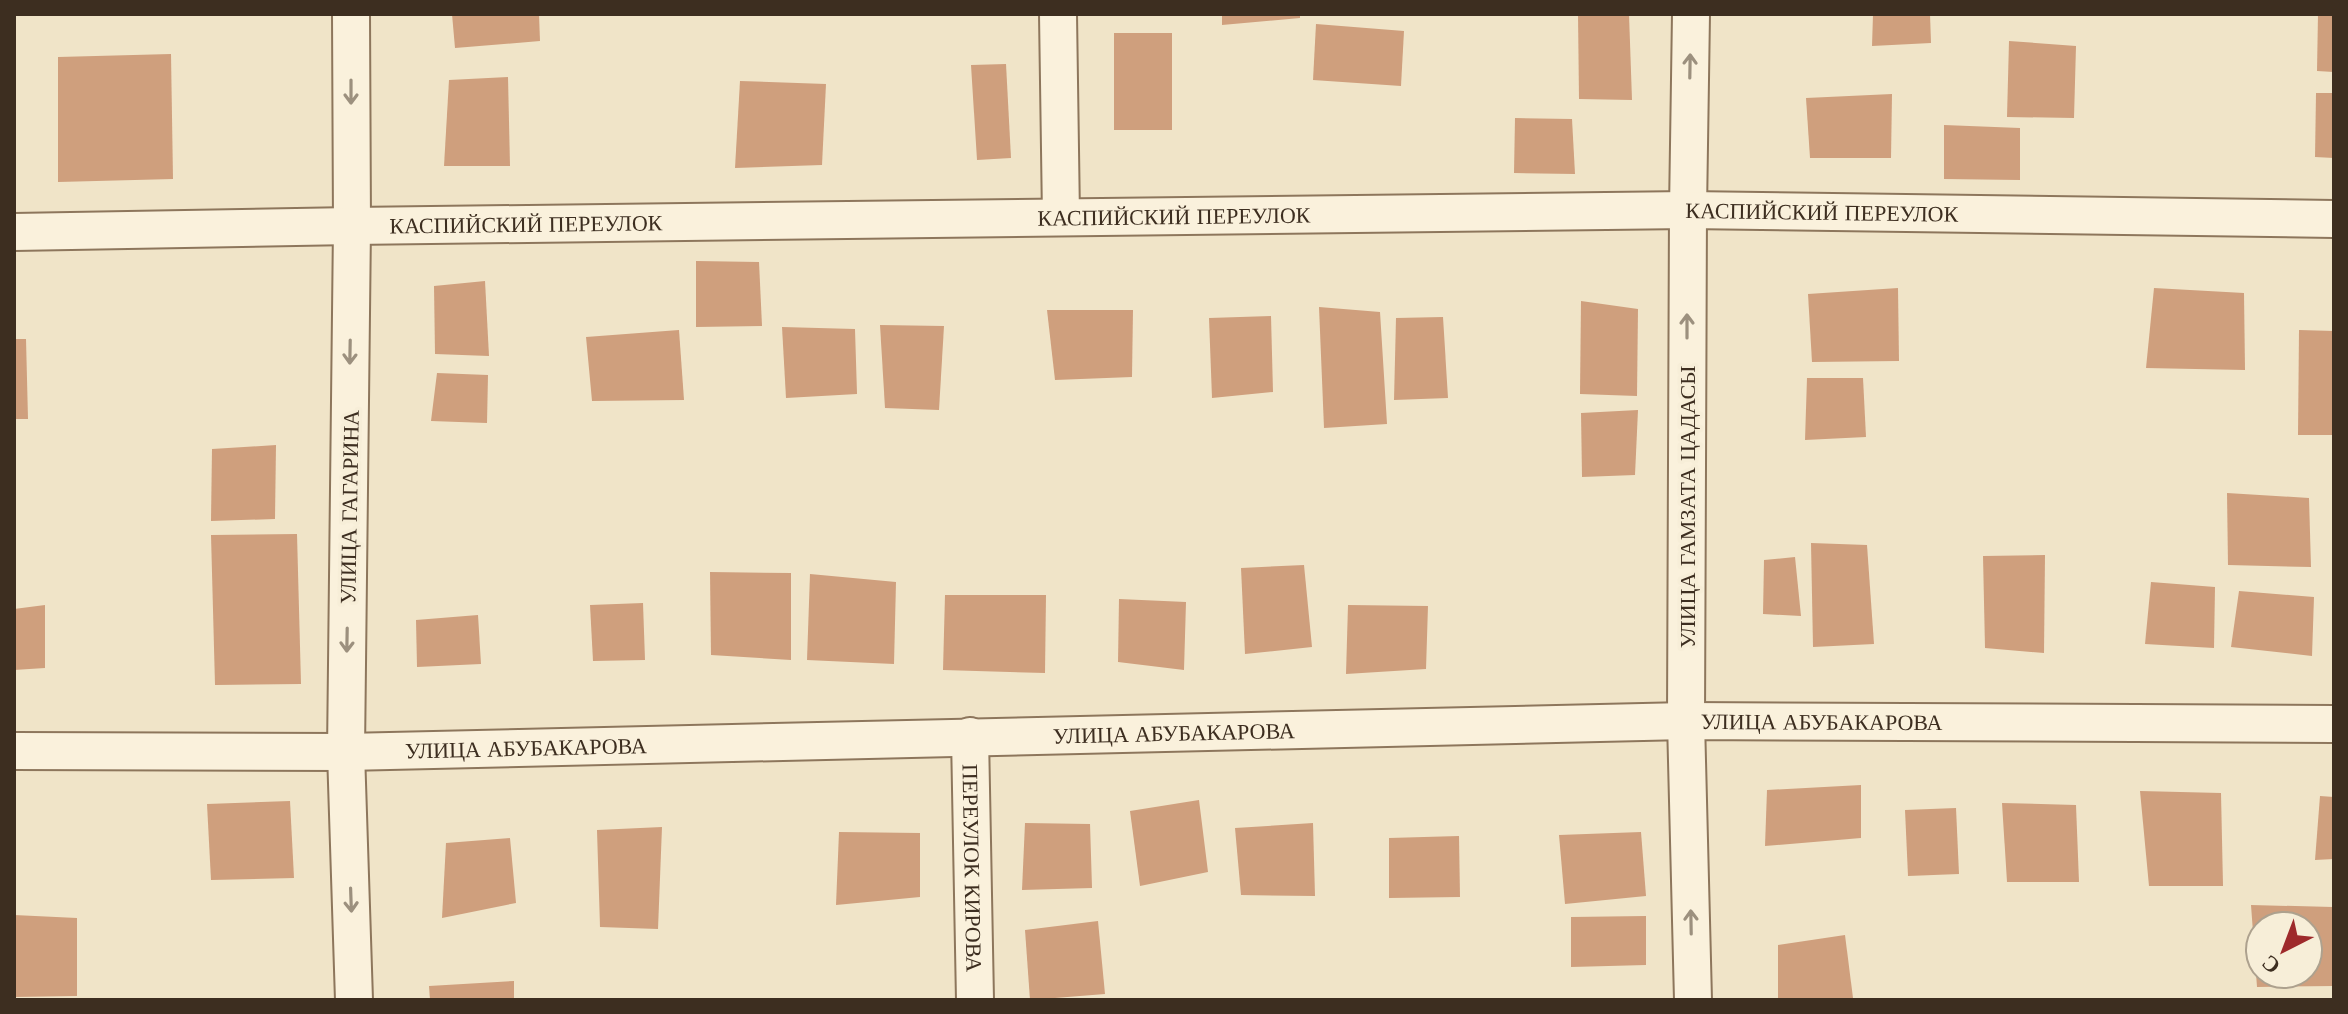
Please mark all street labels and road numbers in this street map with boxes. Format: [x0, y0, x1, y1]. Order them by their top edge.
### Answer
street label: КАСПИЙСКИЙ ПЕРЕУЛОК [1685, 197, 1959, 228]
street label: КАСПИЙСКИЙ ПЕРЕУЛОК [1037, 202, 1311, 232]
street label: КАСПИЙСКИЙ ПЕРЕУЛОК [389, 209, 663, 240]
street label: УЛИЦА ГАМЗАТА ЦАДАСЫ [1674, 366, 1701, 648]
street label: УЛИЦА ГАГАРИНА [334, 410, 365, 604]
street label: УЛИЦА АБУБАКАРОВА [1701, 708, 1943, 736]
street label: УЛИЦА АБУБАКАРОВА [1053, 717, 1295, 750]
street label: УЛИЦА АБУБАКАРОВА [405, 732, 647, 765]
street label: ПЕРЕУЛОК КИРОВА [957, 764, 987, 972]

